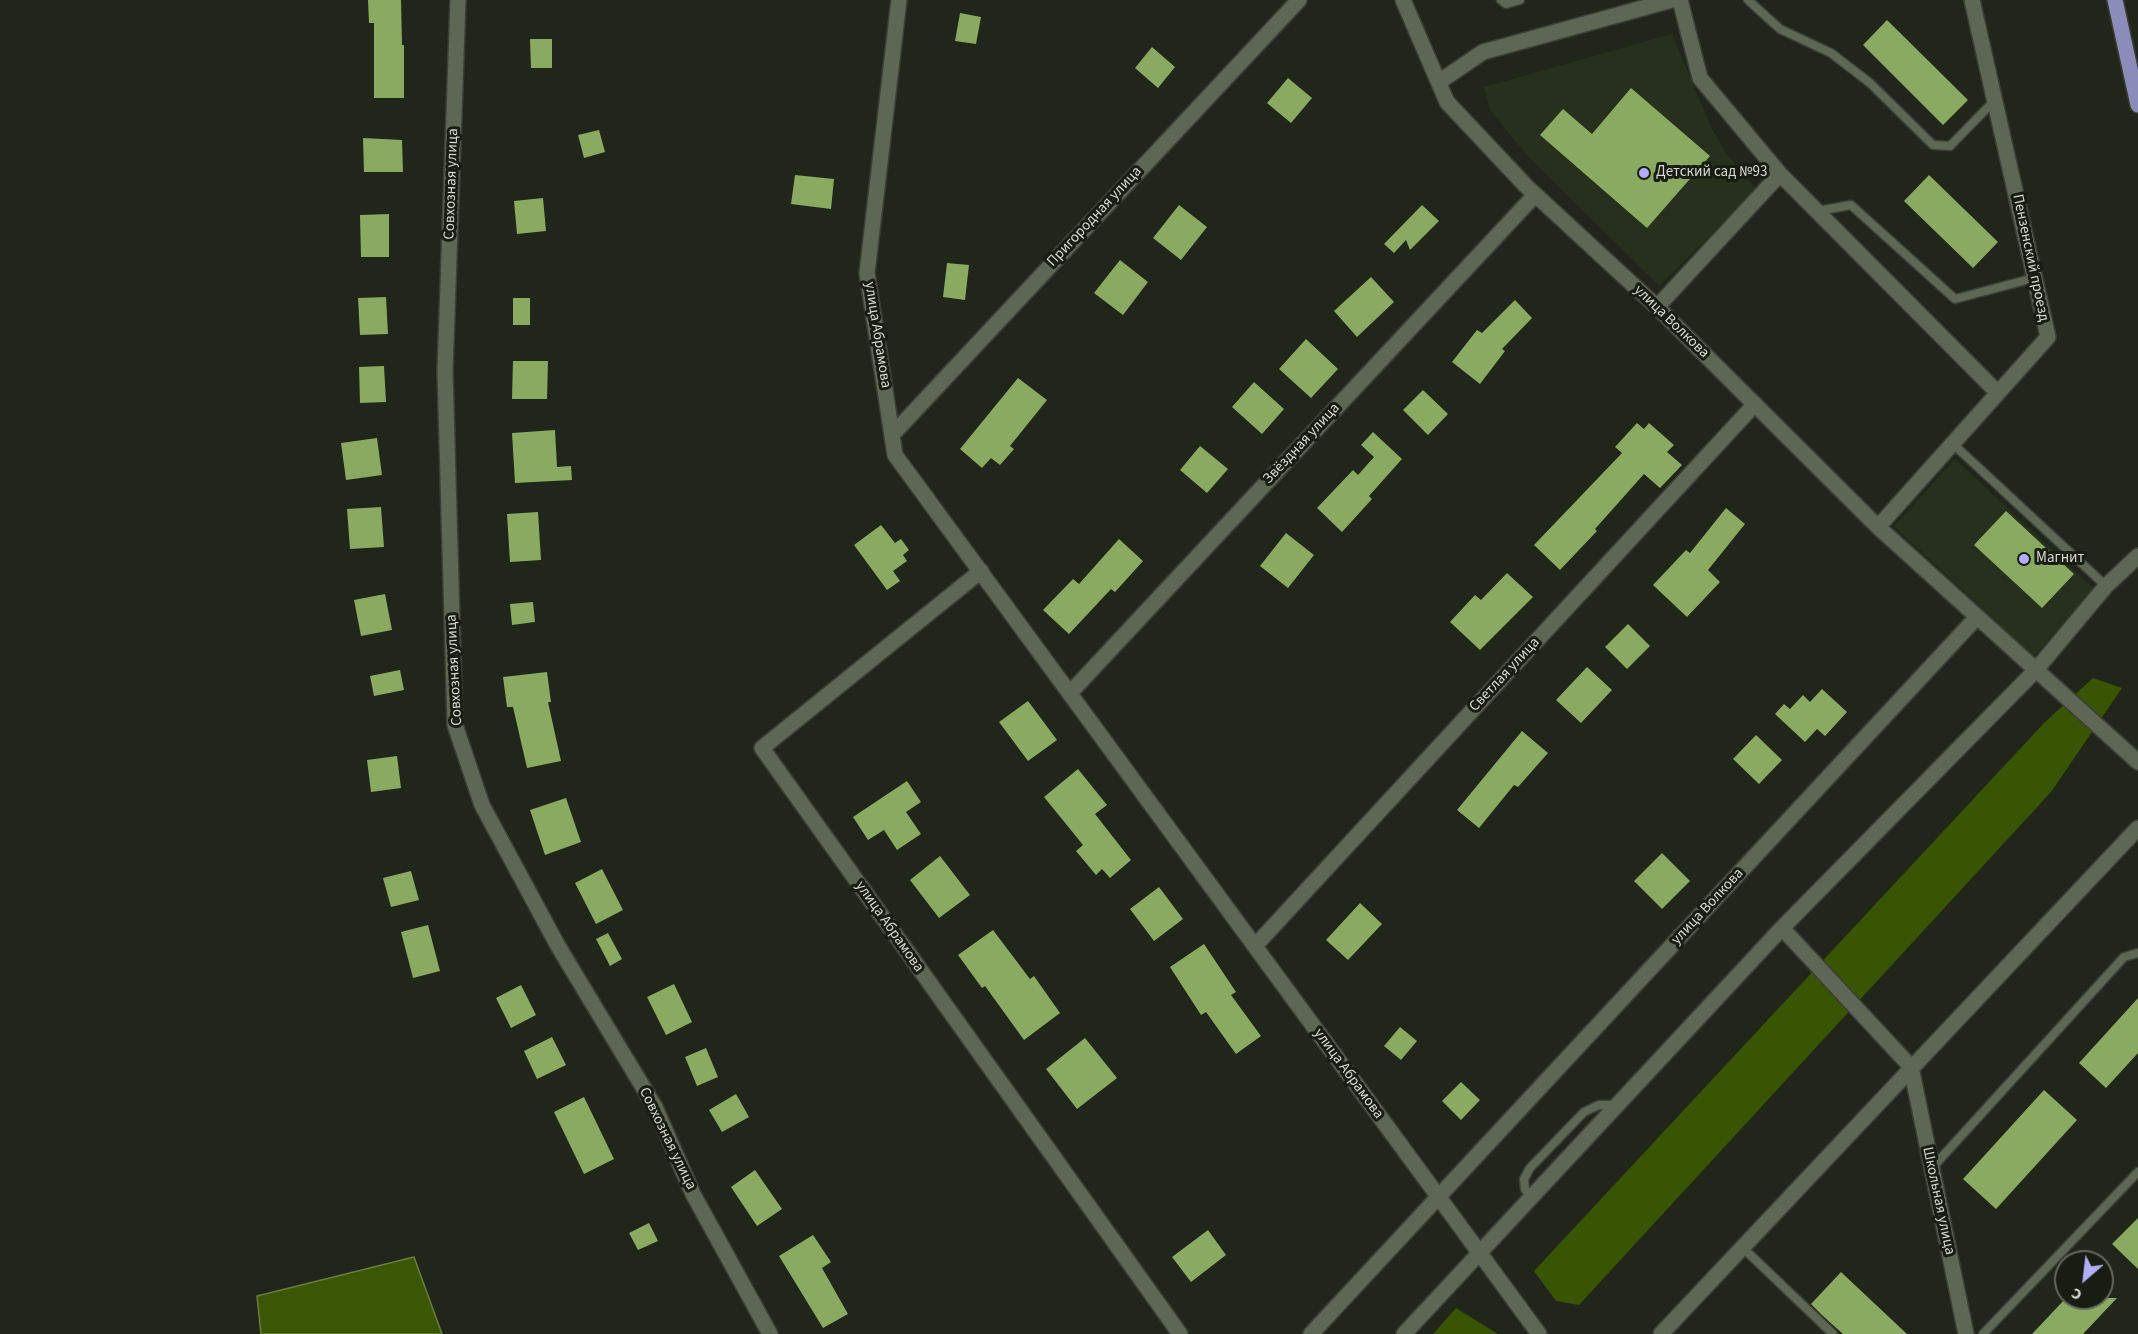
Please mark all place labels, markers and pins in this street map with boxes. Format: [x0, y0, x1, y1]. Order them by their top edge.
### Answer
place label: Детский сад №93 [1656, 164, 1767, 182]
marker: Детский сад №93 [1637, 166, 1651, 180]
place label: Магнит [2036, 550, 2084, 568]
marker: Магнит [2017, 552, 2031, 566]

